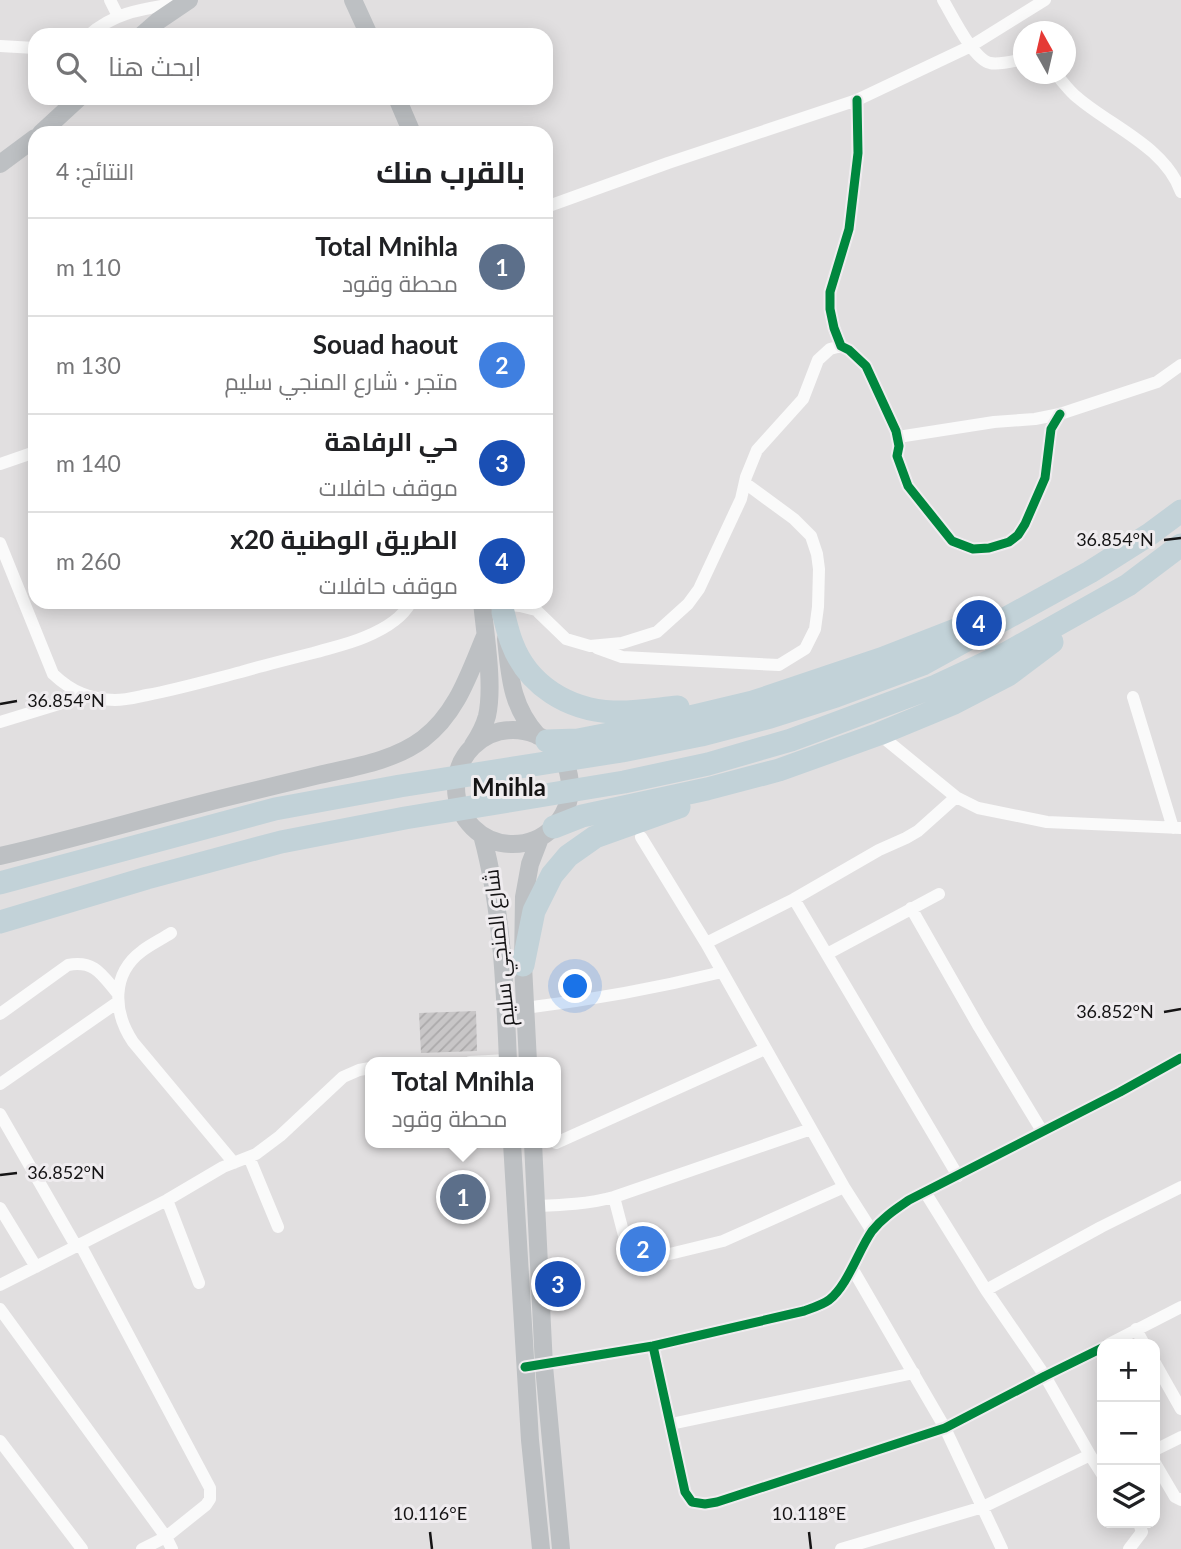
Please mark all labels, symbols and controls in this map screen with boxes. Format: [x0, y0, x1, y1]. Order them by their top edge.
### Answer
north arrow [1013, 21, 1076, 84]
search box [28, 28, 553, 105]
icon: search [52, 48, 90, 86]
text: ابحث هنا [108, 50, 202, 82]
text: بالقرب منك [376, 153, 525, 189]
text: النتائج: 4 [56, 157, 134, 185]
text: Total Mnihla [315, 230, 458, 262]
text: 110 m [56, 253, 121, 281]
text: 1 [495, 253, 509, 281]
text: محطة وقود [342, 269, 458, 297]
text: Souad haout [313, 328, 458, 360]
text: 130 m [56, 351, 121, 379]
text: 2 [495, 351, 509, 379]
text: متجر · شارع المنجي سليم [225, 367, 458, 395]
text: حي الرفاهة [324, 425, 458, 457]
text: 140 m [56, 449, 121, 477]
text: 3 [495, 449, 509, 477]
text: موقف حافلات [319, 473, 458, 501]
text: الطريق الوطنية x20 [230, 523, 458, 555]
text: 36.854°N [1076, 528, 1154, 550]
text: 260 m [56, 547, 121, 575]
text: 4 [495, 547, 509, 575]
text: موقف حافلات [319, 571, 458, 599]
pin: 4 [956, 597, 1002, 649]
text: 36.854°N [27, 689, 105, 711]
district label: Mnihla [472, 772, 546, 801]
street label: شارع المنجي سليم [477, 867, 524, 1028]
your location [558, 969, 592, 1003]
text: 36.852°N [1076, 1000, 1154, 1022]
popup [365, 1057, 561, 1148]
text: Total Mnihla [392, 1065, 534, 1097]
text: محطة وقود [392, 1104, 508, 1132]
text: 36.852°N [27, 1161, 105, 1183]
pin: 1 [440, 1171, 486, 1223]
pin: 2 [620, 1223, 666, 1275]
pin: 3 [535, 1258, 581, 1310]
map controls [1097, 1339, 1160, 1528]
button: + [1097, 1339, 1160, 1402]
button: − [1097, 1402, 1160, 1465]
button: layers [1097, 1465, 1160, 1528]
text: 10.116°E [393, 1502, 467, 1524]
text: 10.118°E [772, 1502, 846, 1524]

